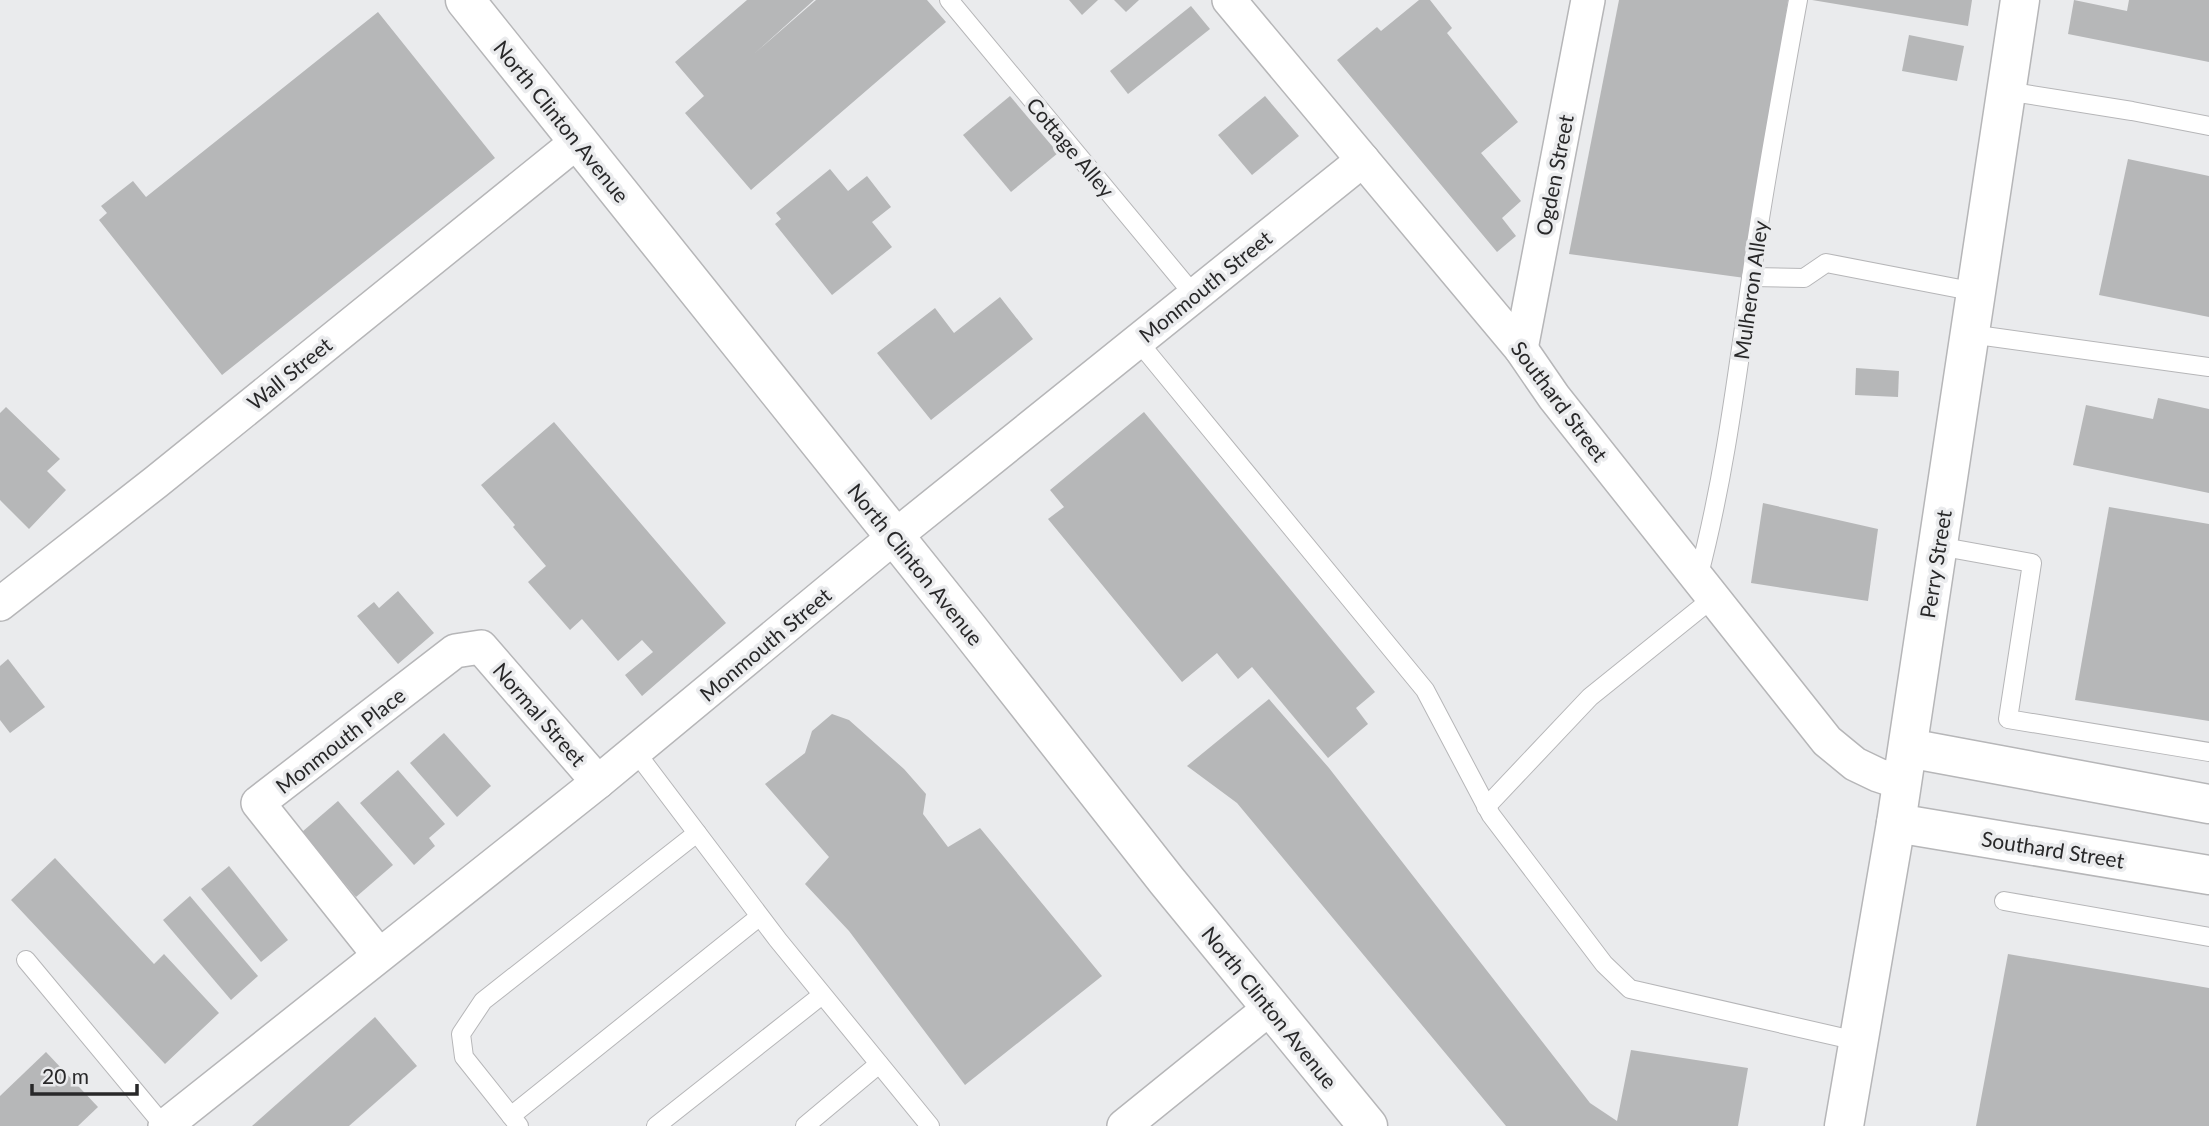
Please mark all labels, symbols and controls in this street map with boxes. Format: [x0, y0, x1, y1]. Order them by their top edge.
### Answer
street label: North Clinton Avenue [489, 35, 635, 207]
street label: Cottage Alley [1022, 92, 1120, 202]
street label: Ogden Street [1530, 112, 1578, 238]
street label: Mulheron Alley [1728, 219, 1772, 361]
street label: Monmouth Street [1134, 225, 1277, 347]
street label: Wall Street [242, 331, 337, 415]
street label: Southard Street [1507, 336, 1614, 467]
street label: North Clinton Avenue [843, 478, 989, 650]
street label: Perry Street [1914, 508, 1956, 620]
street label: Monmouth Street [694, 582, 836, 706]
street label: Normal Street [488, 657, 592, 771]
street label: Monmouth Place [270, 682, 410, 798]
street label: Southard Street [1980, 825, 2127, 873]
street label: North Clinton Avenue [1197, 921, 1343, 1093]
scale bar [32, 1052, 136, 1096]
text: 20 m [42, 1063, 89, 1088]

